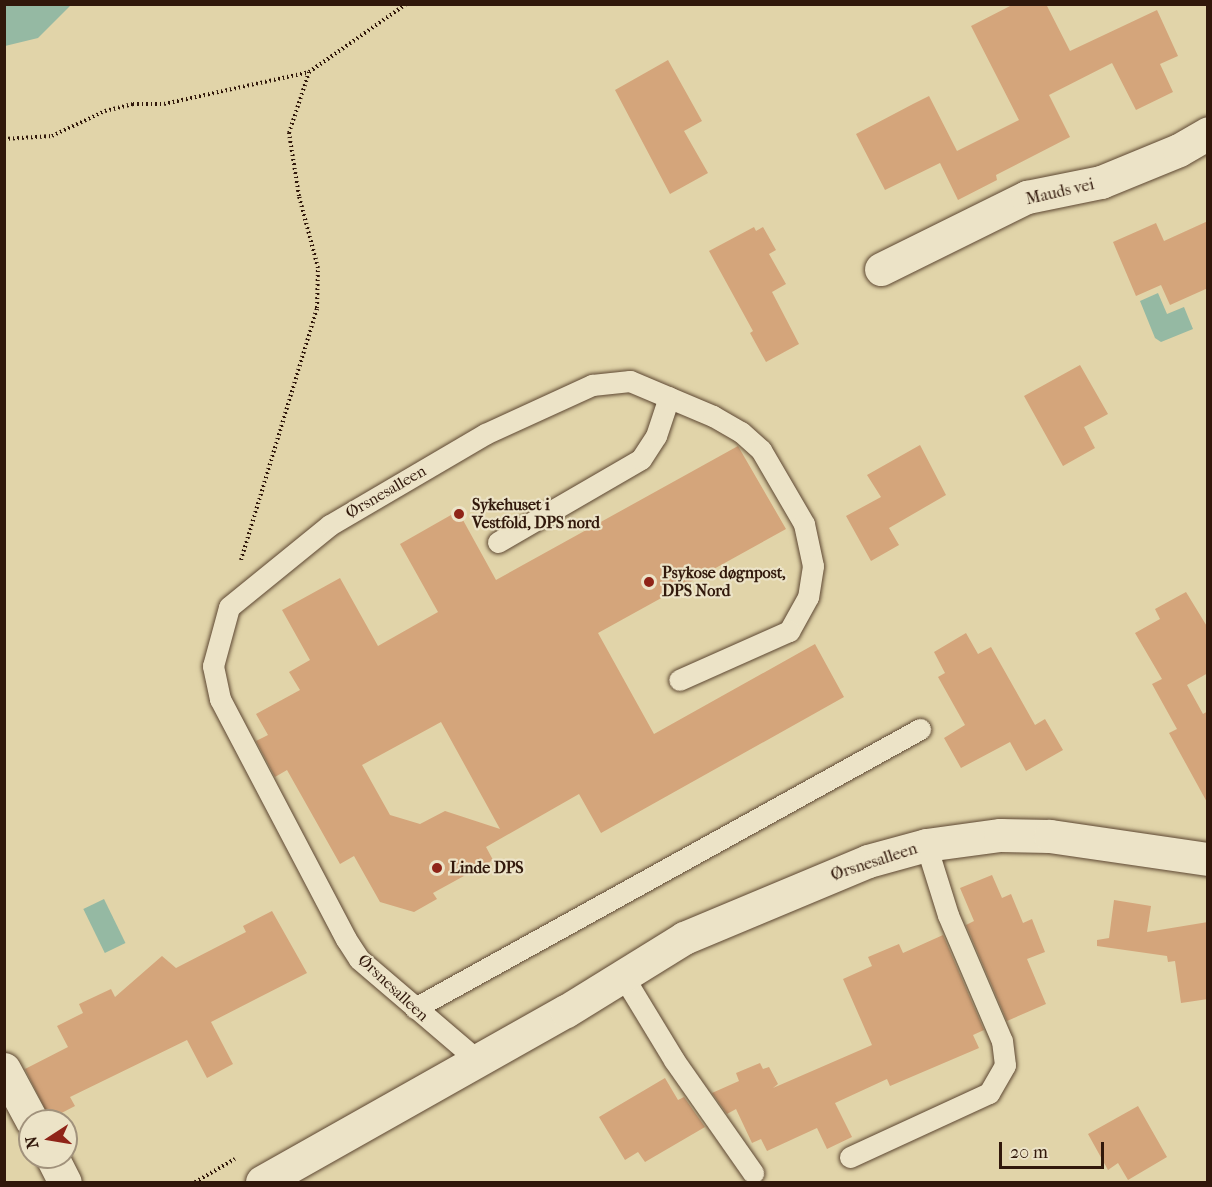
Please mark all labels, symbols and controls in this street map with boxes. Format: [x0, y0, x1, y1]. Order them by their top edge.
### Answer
street label: Mauds vei [1024, 175, 1096, 209]
street label: Ørsnesalleen [342, 461, 430, 523]
place label: Sykehuset i Vestfold, DPS nord [472, 495, 600, 533]
marker: Sykehuset i Vestfold, DPS nord [450, 505, 468, 523]
place label: Psykose døgnpost, DPS Nord [662, 563, 786, 601]
marker: Psykose døgnpost, DPS Nord [640, 573, 658, 591]
street label: Ørsnesalleen [828, 839, 920, 885]
place label: Linde DPS [450, 858, 524, 878]
marker: Linde DPS [428, 859, 446, 877]
street label: Ørsnesalleen [354, 950, 432, 1026]
north arrow [18, 1109, 78, 1169]
scale bar [1002, 1130, 1107, 1168]
text: N [21, 1135, 42, 1150]
text: 20 m [1010, 1142, 1048, 1163]

